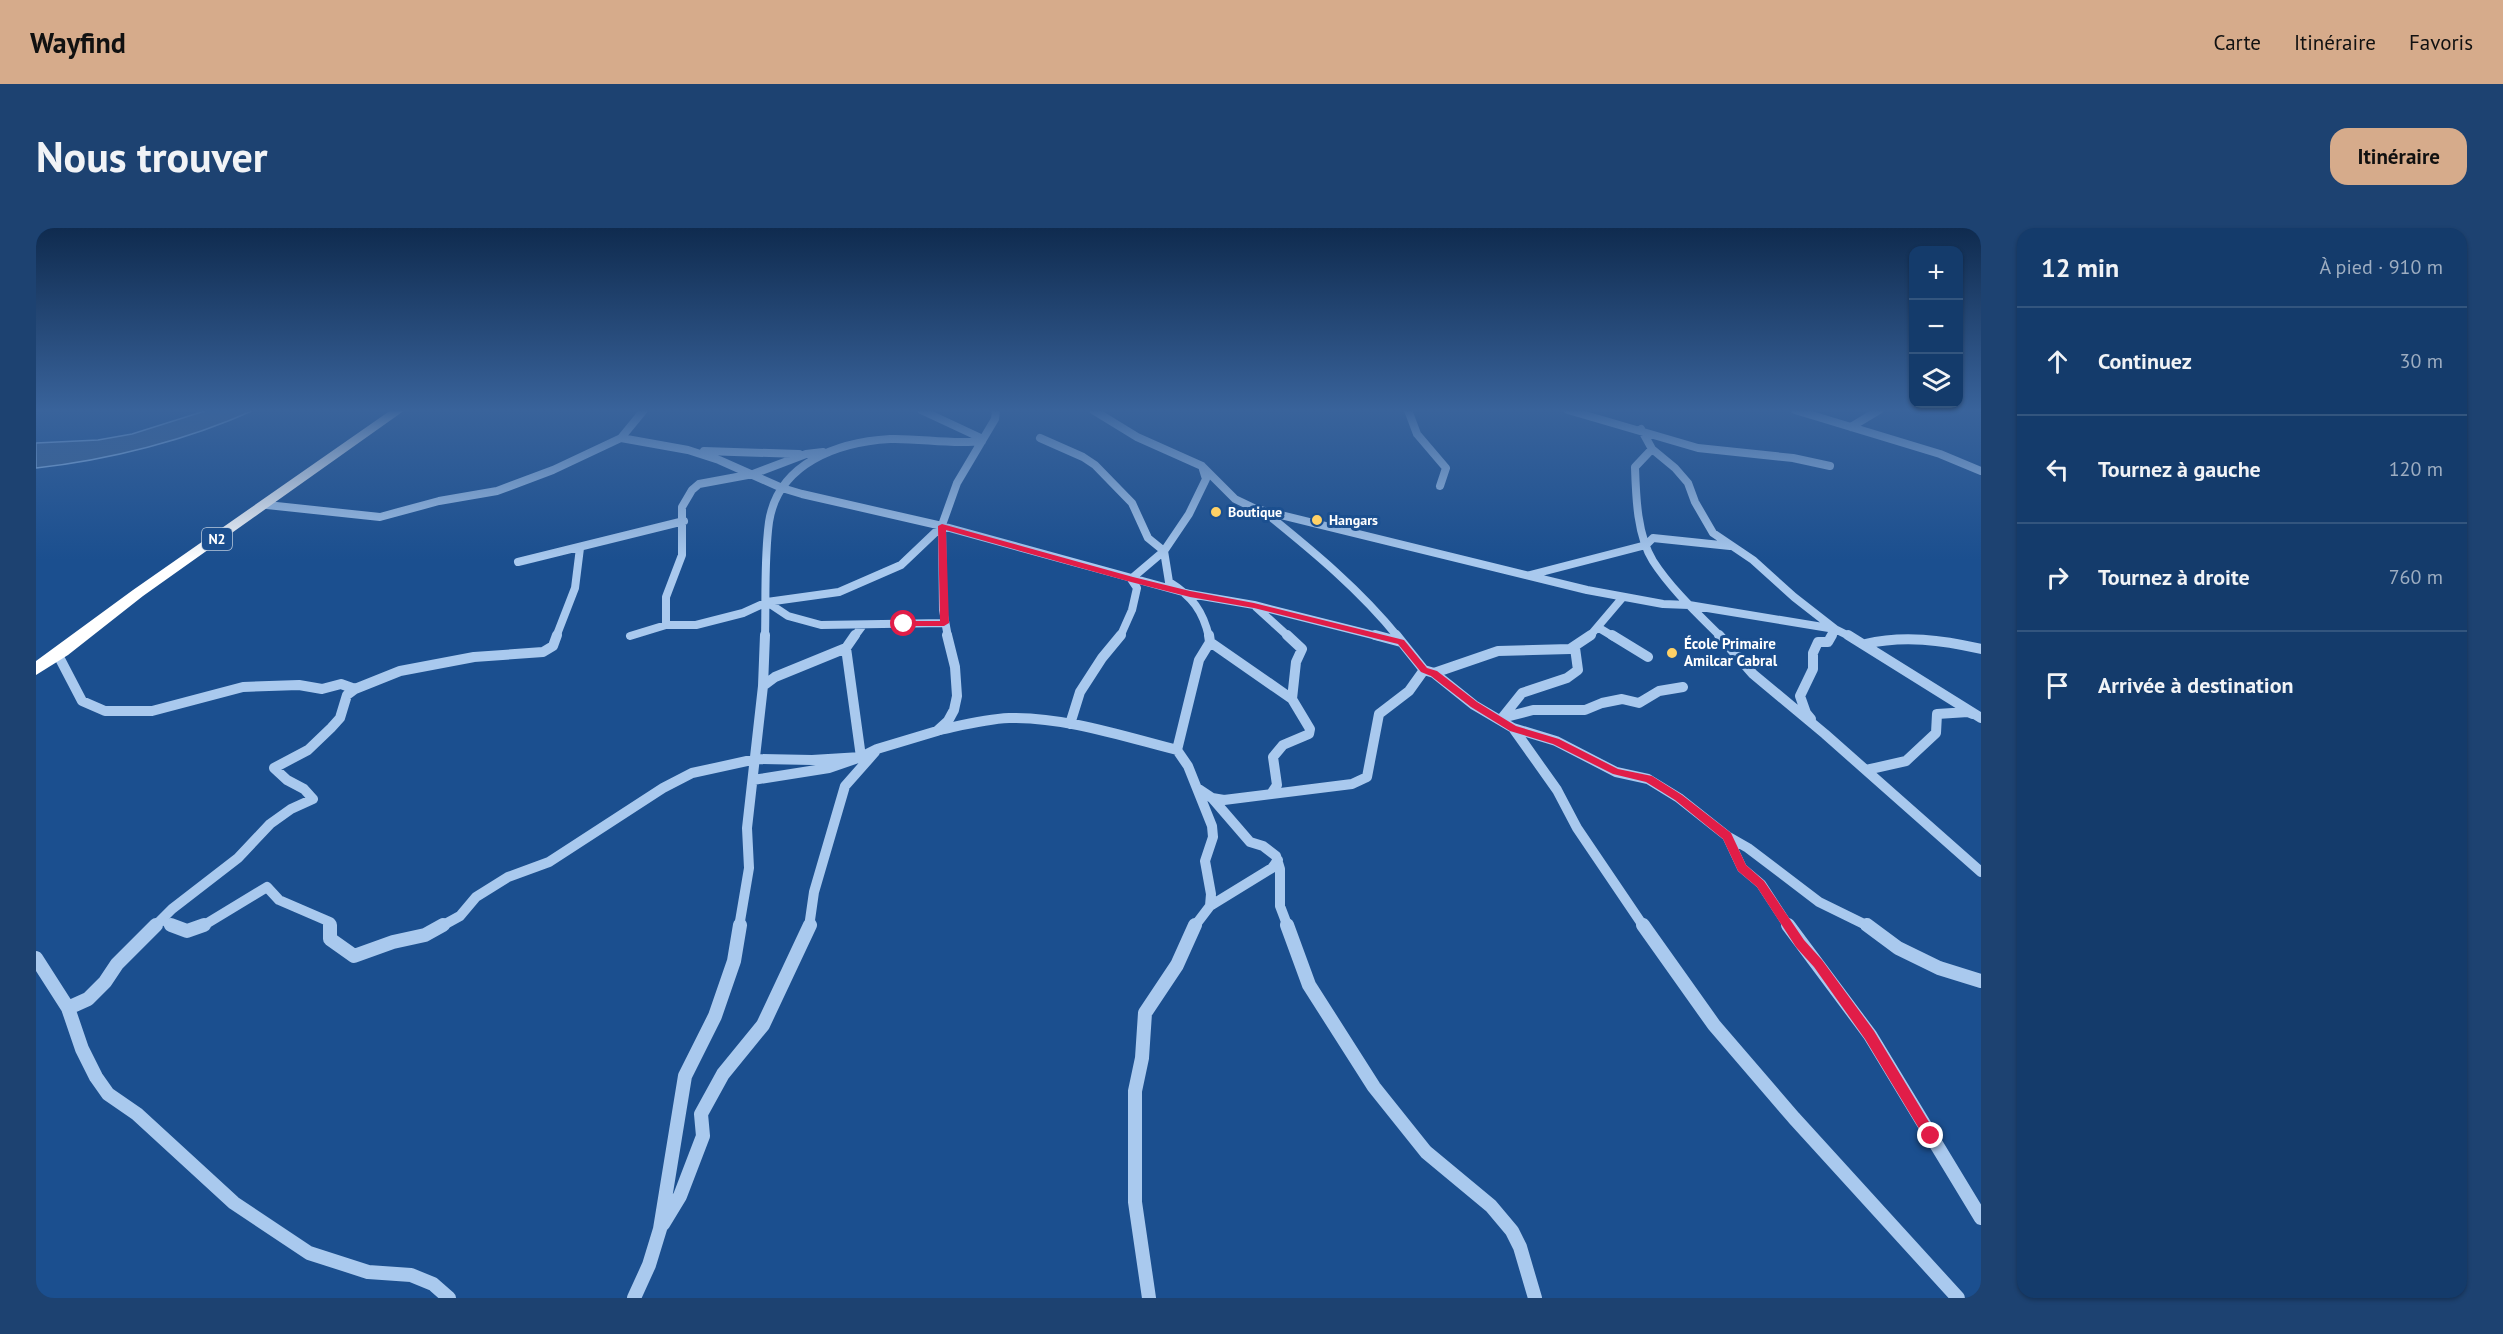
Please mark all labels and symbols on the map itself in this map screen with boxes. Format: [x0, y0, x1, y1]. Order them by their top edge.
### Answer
place label: Boutique [1228, 503, 1282, 521]
marker: Boutique [1209, 505, 1223, 519]
place label: Hangars [1329, 511, 1378, 529]
marker: Hangars [1310, 513, 1324, 527]
road number: N2 [202, 528, 232, 550]
route start [890, 610, 916, 636]
place label: École Primaire Amilcar Cabral [1684, 634, 1778, 670]
marker: École Primaire Amilcar Cabral [1665, 646, 1679, 660]
route end [1917, 1122, 1943, 1148]

